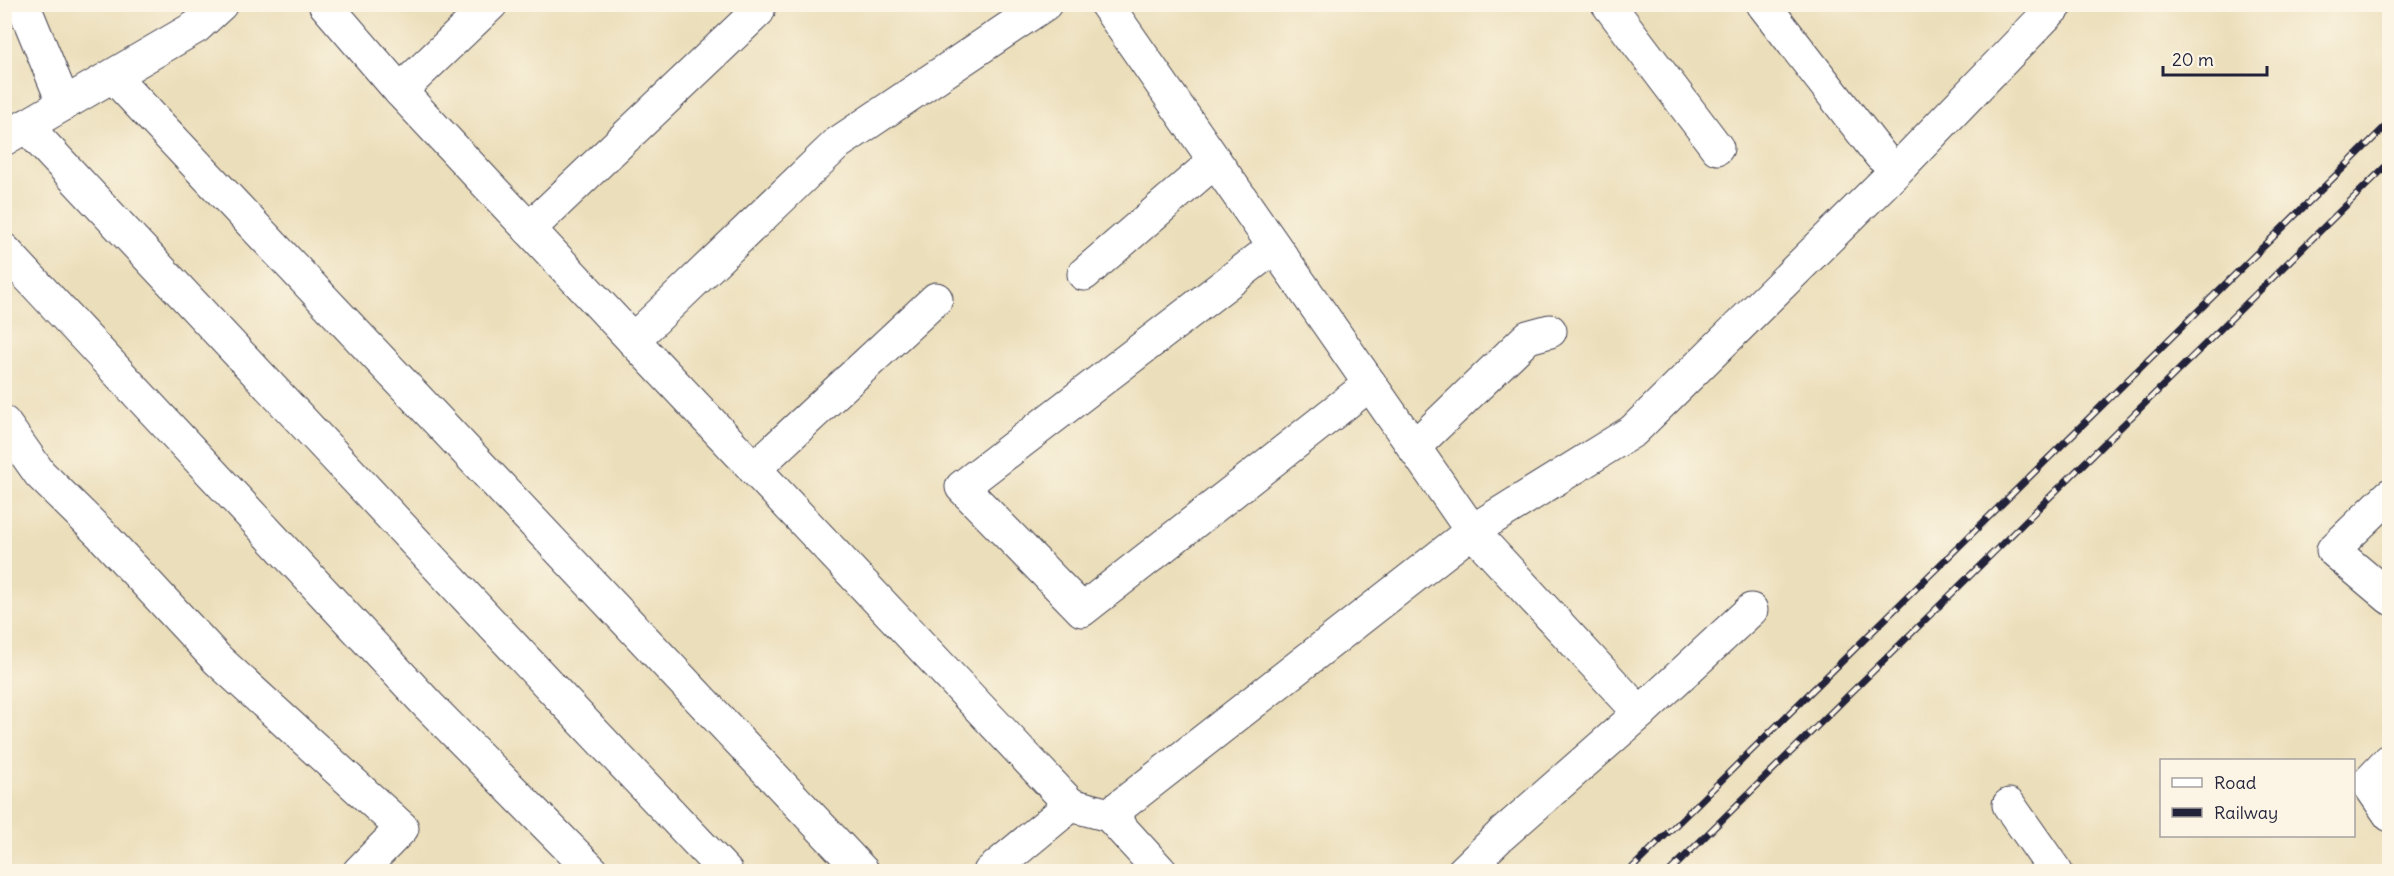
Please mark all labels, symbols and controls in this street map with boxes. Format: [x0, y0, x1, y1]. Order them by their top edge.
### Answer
scale bar [2163, 39, 2266, 77]
text: 20 m [2172, 48, 2214, 71]
legend [2160, 759, 2355, 837]
text: Road [2214, 771, 2257, 794]
text: Railway [2214, 801, 2278, 824]

